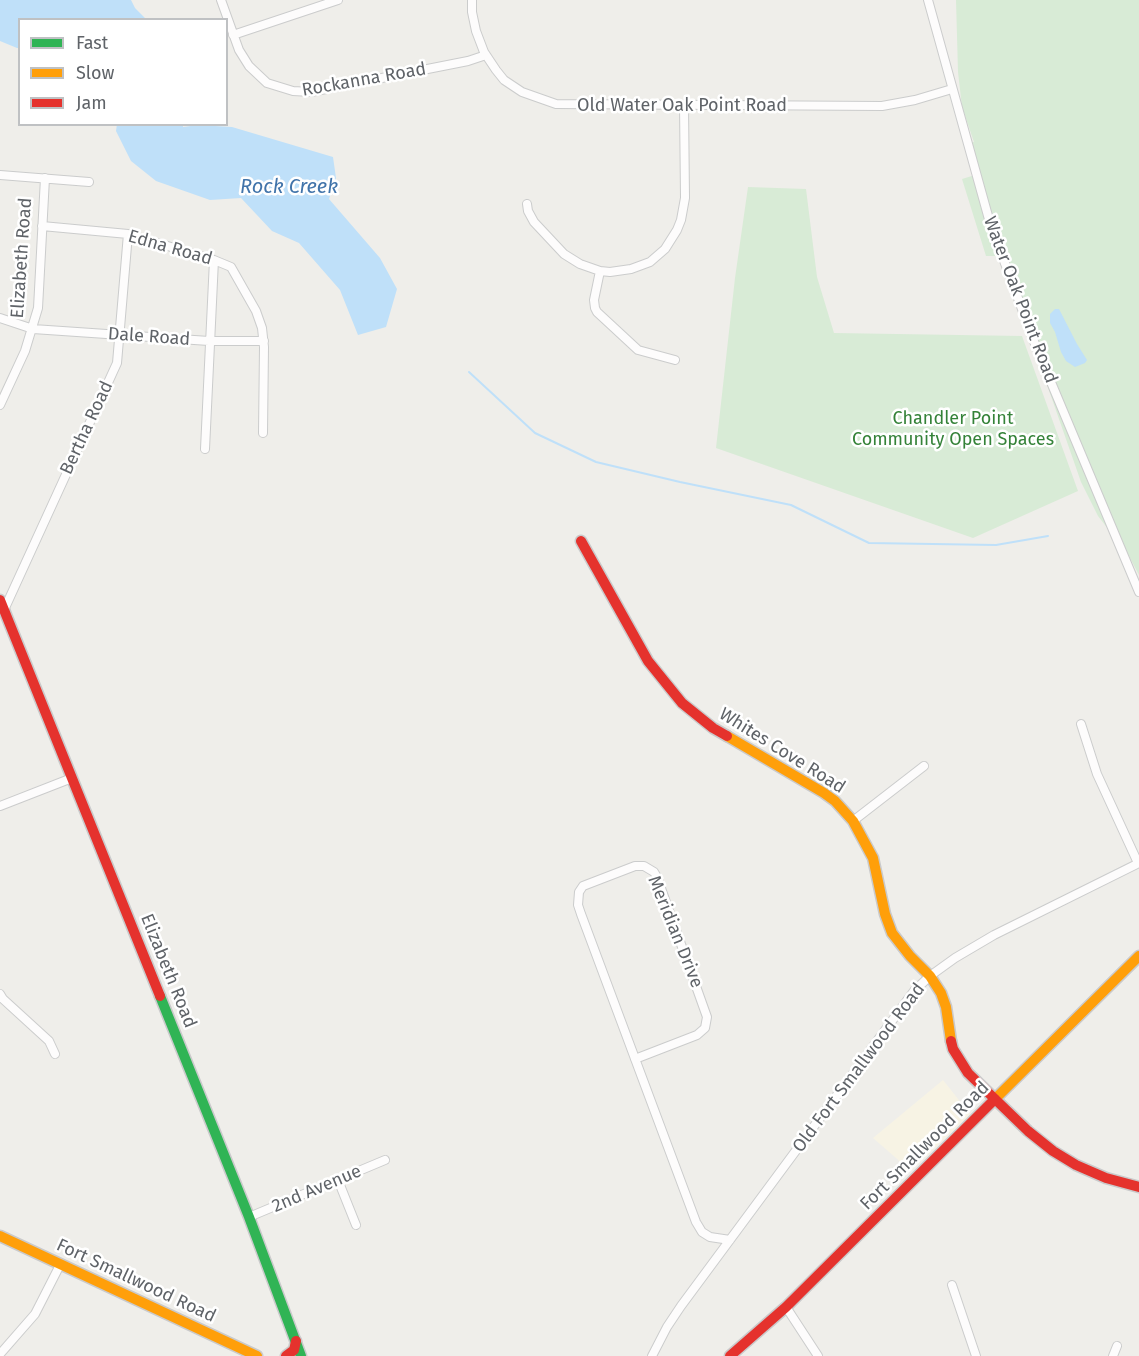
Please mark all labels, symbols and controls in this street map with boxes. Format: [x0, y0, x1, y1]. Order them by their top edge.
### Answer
legend [18, 18, 228, 126]
text: Fast [76, 32, 108, 54]
street label: Rockanna Road [300, 58, 428, 102]
text: Slow [76, 62, 114, 84]
text: Jam [76, 92, 107, 114]
street label: Old Water Oak Point Road [577, 95, 787, 117]
water label: Rock Creek [240, 175, 338, 199]
street label: Elizabeth Road [7, 197, 37, 319]
street label: Water Oak Point Road [978, 214, 1062, 386]
street label: Edna Road [125, 226, 215, 270]
street label: Dale Road [107, 323, 191, 351]
street label: Bertha Road [56, 378, 118, 478]
park label: Chandler Point Community Open Spaces [852, 408, 1054, 450]
street label: Whites Cove Road [715, 703, 849, 799]
street label: Meridian Drive [643, 873, 707, 991]
street label: Elizabeth Road [135, 911, 201, 1031]
street label: Old Fort Smallwood Road [788, 979, 930, 1157]
street label: Fort Smallwood Road [856, 1077, 994, 1215]
street label: 2nd Avenue [269, 1161, 365, 1217]
street label: Fort Smallwood Road [53, 1235, 219, 1327]

